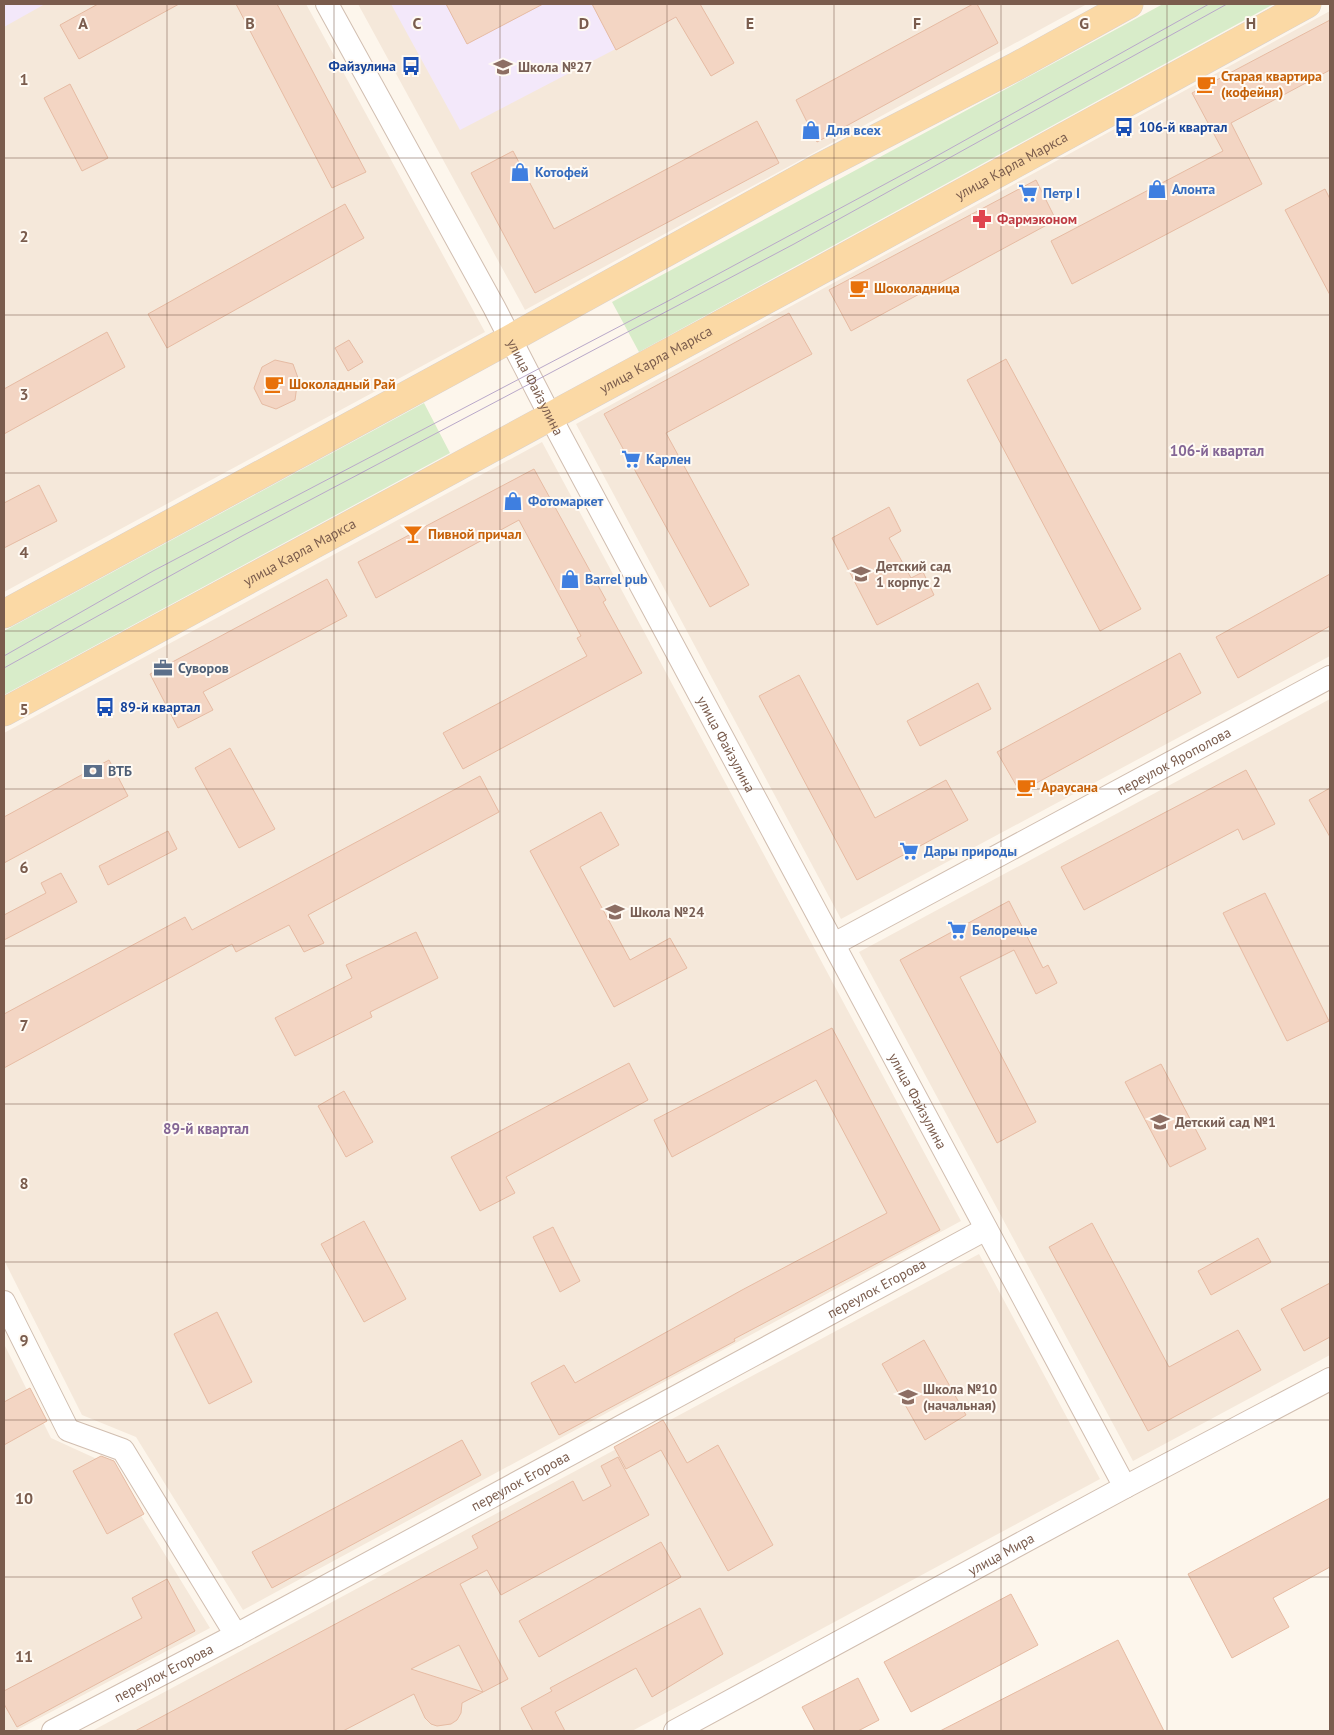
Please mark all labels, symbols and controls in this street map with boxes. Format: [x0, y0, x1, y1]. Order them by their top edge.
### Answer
text: A [78, 13, 88, 33]
text: B [245, 13, 255, 33]
text: C [413, 13, 422, 33]
text: D [579, 13, 589, 33]
text: E [746, 13, 754, 33]
text: F [913, 13, 921, 33]
text: G [1079, 13, 1089, 33]
text: H [1246, 13, 1256, 33]
bus stop icon: Файзулина [400, 55, 422, 77]
school or university icon: Школа №27 [492, 56, 514, 78]
place label: Файзулина [329, 57, 396, 75]
place label: Школа №27 [518, 58, 592, 76]
place label: Старая квартира (кофейня) [1221, 67, 1322, 101]
text: 1 [19, 69, 29, 89]
cafe icon: Старая квартира (кофейня) [1195, 73, 1217, 95]
bus stop icon: 106-й квартал [1113, 116, 1135, 138]
place label: 106-й квартал [1139, 118, 1227, 136]
shop icon: Для всех [800, 119, 822, 141]
place label: Для всех [826, 121, 881, 139]
street label: улица Карла Маркса [952, 128, 1071, 204]
shop icon: Котофей [509, 161, 531, 183]
place label: Котофей [535, 163, 588, 181]
shop icon: Алонта [1146, 178, 1168, 200]
place label: Алонта [1172, 180, 1215, 198]
supermarket icon: Петр I [1017, 182, 1039, 204]
place label: Петр I [1043, 184, 1080, 202]
pharmacy icon: Фармэконом [971, 208, 993, 230]
place label: Фармэконом [997, 210, 1077, 228]
text: 2 [19, 226, 29, 246]
cafe icon: Шоколадница [848, 277, 870, 299]
place label: Шоколадница [874, 279, 960, 297]
street label: улица Карла Маркса [596, 322, 715, 397]
street label: улица Файзулина [503, 335, 568, 439]
cafe icon: Шоколадный Рай [263, 373, 285, 395]
place label: Шоколадный Рай [289, 375, 396, 393]
text: 3 [19, 384, 29, 404]
district label: 106-й квартал [1170, 441, 1264, 460]
supermarket icon: Карлен [620, 448, 642, 470]
place label: Карлен [646, 450, 691, 468]
shop icon: Фотомаркет [502, 490, 524, 512]
place label: Фотомаркет [528, 492, 603, 510]
street label: улица Карла Маркса [240, 514, 359, 590]
bar icon: Пивной причал [402, 523, 424, 545]
place label: Пивной причал [428, 525, 522, 543]
text: 4 [19, 542, 29, 562]
place label: Детский сад 1 корпус 2 [876, 557, 951, 591]
school or university icon: Детский сад 1 корпус 2 [850, 563, 872, 585]
shop icon: Barrel pub [559, 568, 581, 590]
place label: Barrel pub [585, 570, 648, 588]
office icon: Суворов [152, 657, 174, 679]
place label: Суворов [178, 659, 229, 677]
street label: улица Файзулина [693, 693, 759, 796]
bus stop icon: 89-й квартал [94, 696, 116, 718]
place label: 89-й квартал [120, 698, 200, 716]
text: 5 [19, 699, 29, 719]
street label: переулок Ярополова [1114, 723, 1234, 799]
bank icon: ВТБ [82, 760, 104, 782]
place label: ВТБ [108, 762, 132, 780]
cafe icon: Араусана [1015, 776, 1037, 798]
place label: Араусана [1041, 778, 1098, 796]
supermarket icon: Дары природы [898, 840, 920, 862]
place label: Дары природы [924, 842, 1017, 860]
text: 6 [19, 857, 29, 877]
school or university icon: Школа №24 [604, 901, 626, 923]
place label: Школа №24 [630, 903, 704, 921]
supermarket icon: Белоречье [946, 919, 968, 941]
place label: Белоречье [972, 921, 1037, 939]
text: 7 [19, 1015, 29, 1035]
street label: улица Файзулина [885, 1050, 951, 1152]
school or university icon: Детский сад №1 [1149, 1111, 1171, 1133]
place label: Детский сад №1 [1175, 1113, 1276, 1131]
district label: 89-й квартал [163, 1119, 249, 1138]
text: 8 [19, 1173, 29, 1193]
street label: переулок Егорова [824, 1254, 929, 1322]
text: 9 [19, 1330, 29, 1350]
place label: Школа №10 (начальная) [923, 1380, 997, 1414]
school or university icon: Школа №10 (начальная) [897, 1386, 919, 1408]
street label: переулок Егорова [468, 1447, 573, 1515]
text: 10 [15, 1488, 33, 1508]
street label: улица Мира [965, 1529, 1037, 1579]
street label: переулок Егорова [111, 1640, 216, 1706]
text: 11 [15, 1646, 33, 1666]

